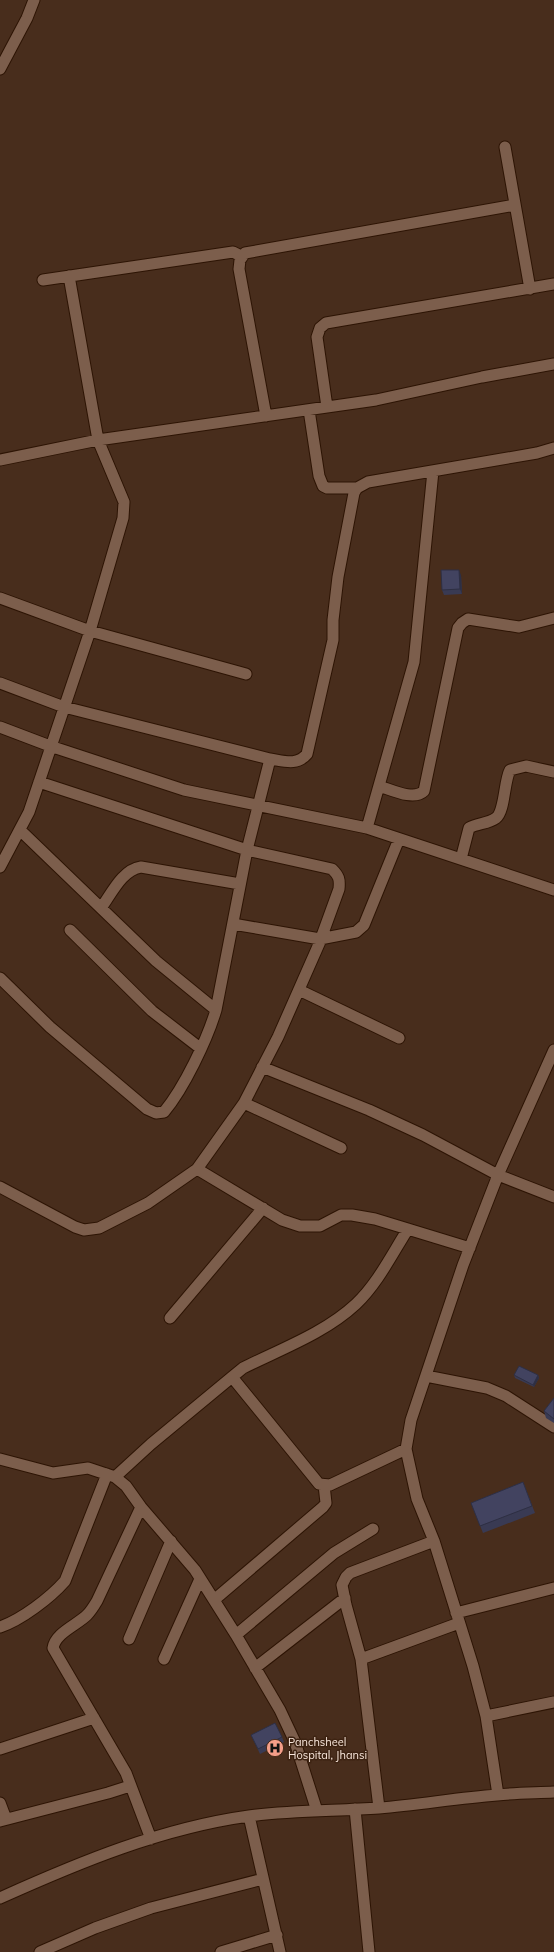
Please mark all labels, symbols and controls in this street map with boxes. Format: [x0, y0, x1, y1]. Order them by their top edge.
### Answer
place label: Panchsheel Hospital, Jhansi [288, 1735, 367, 1762]
hospital icon: Panchsheel Hospital, Jhansi [265, 1738, 285, 1758]

